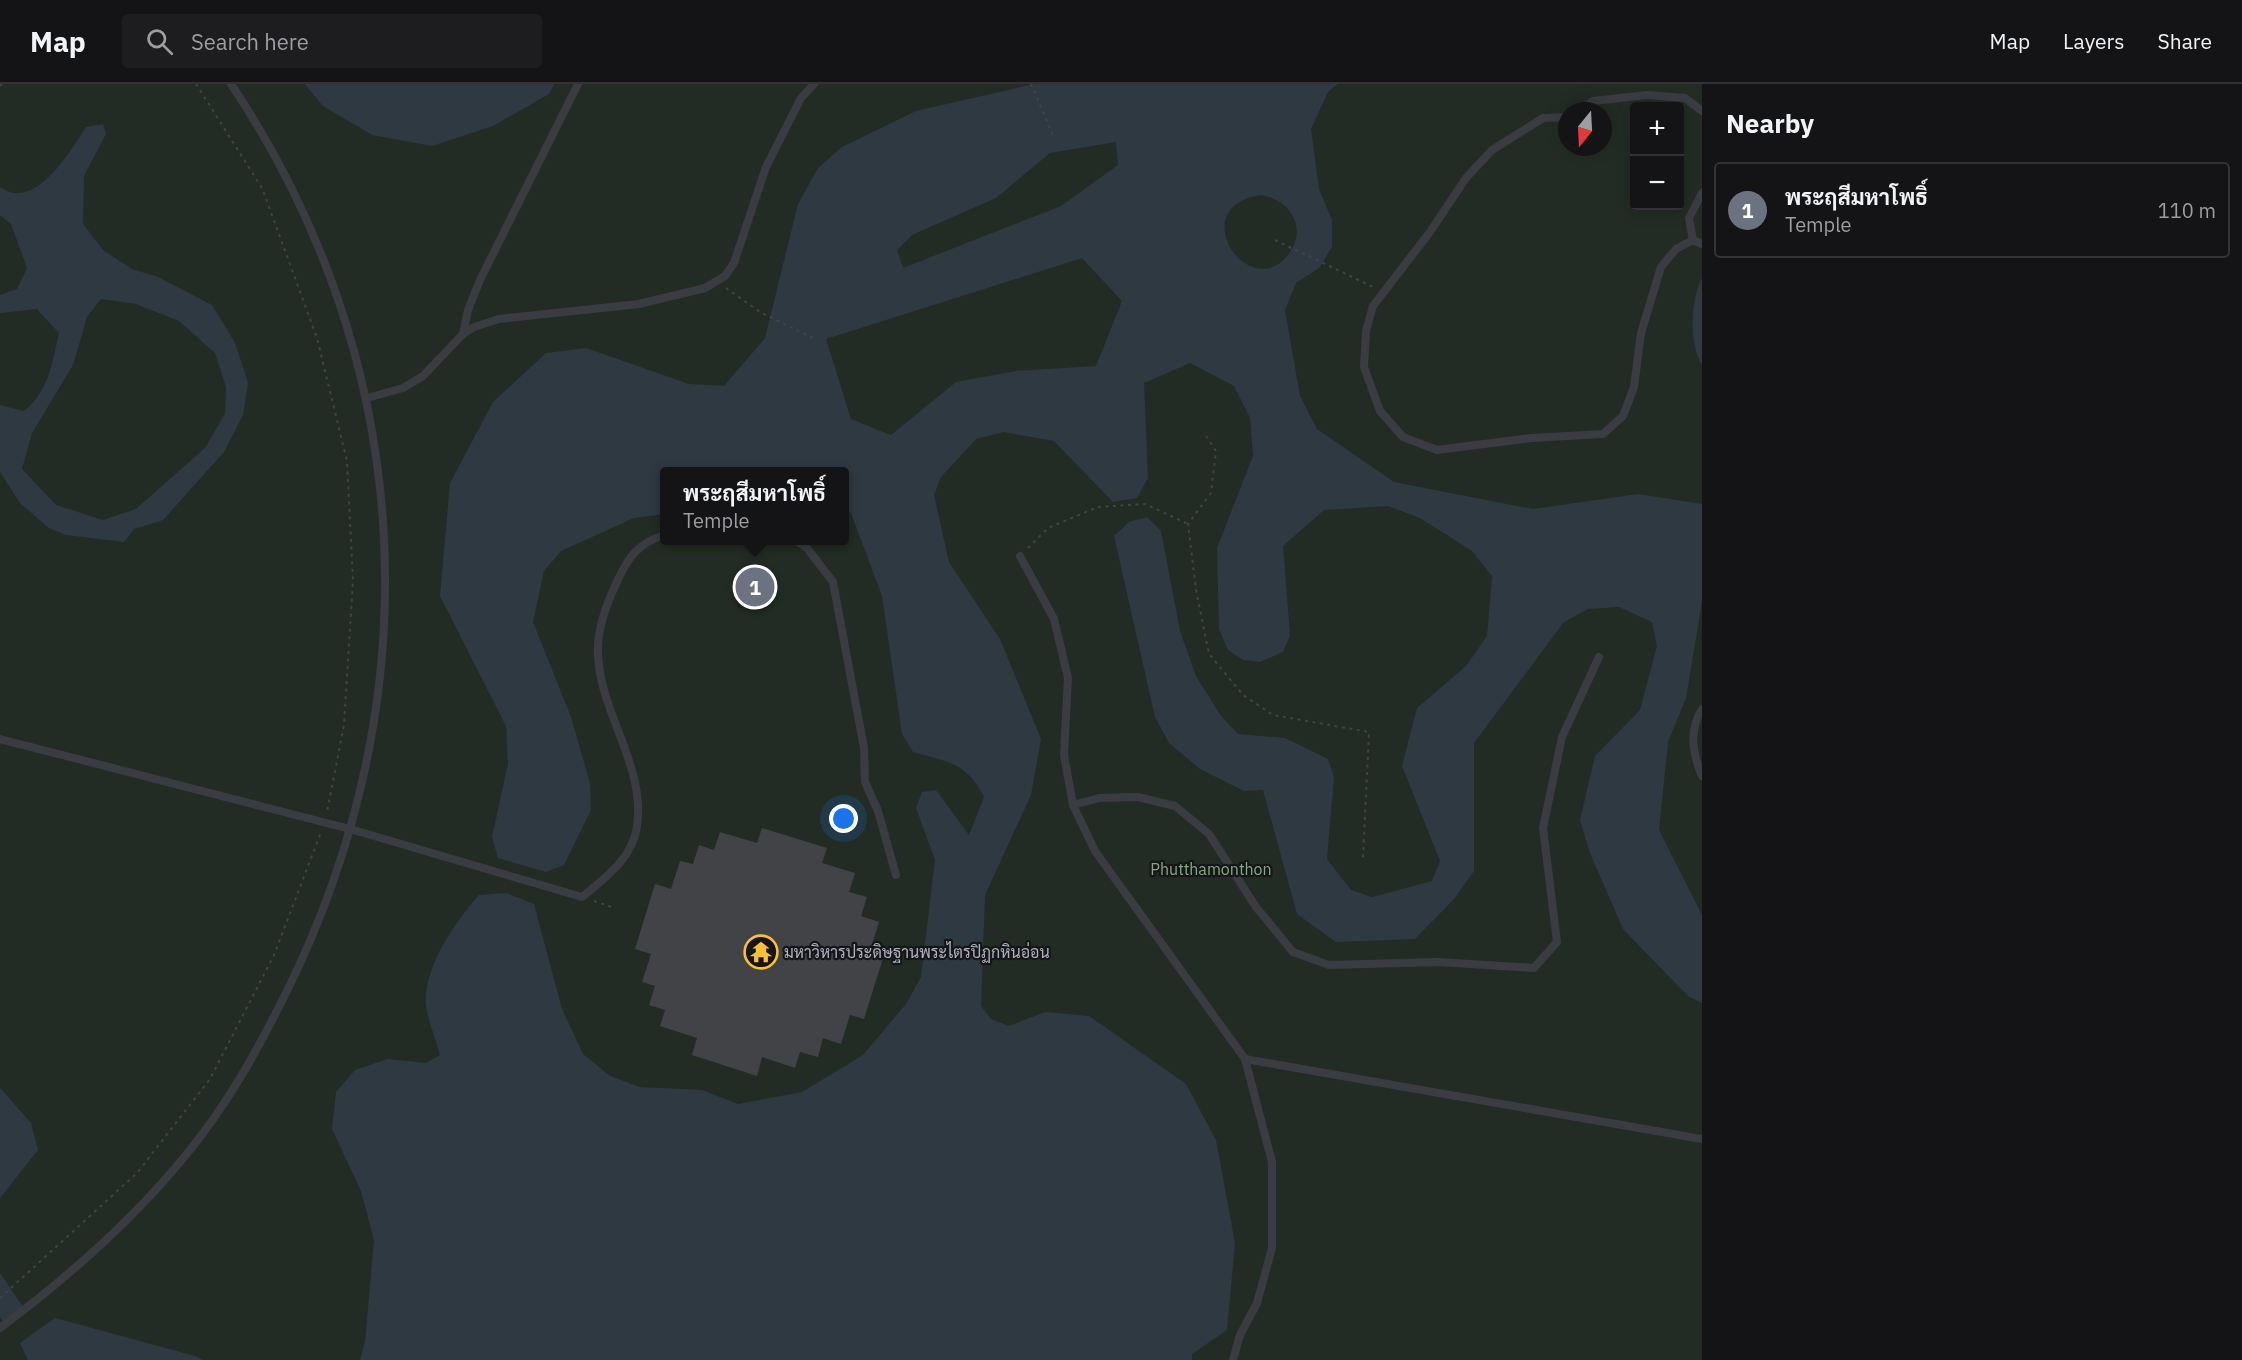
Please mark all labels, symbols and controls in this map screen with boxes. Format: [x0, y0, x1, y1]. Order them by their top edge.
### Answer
search box [122, 14, 542, 68]
text: Map [30, 23, 86, 60]
icon: search [143, 25, 176, 58]
text: Search here [191, 27, 309, 56]
text: Map [1990, 27, 2030, 55]
text: Layers [2063, 27, 2125, 55]
text: Share [2158, 27, 2212, 55]
north arrow [1558, 102, 1612, 156]
map controls [1630, 102, 1684, 210]
button: + [1630, 102, 1684, 156]
text: Nearby [1726, 106, 1814, 140]
button: − [1630, 156, 1684, 210]
text: พระฤสีมหาโพธิ์ [1785, 182, 1928, 211]
text: 1 [1742, 197, 1754, 224]
text: 110 m [2158, 197, 2216, 224]
text: Temple [1785, 211, 1852, 238]
popup [660, 467, 849, 545]
text: พระฤสีมหาโพธิ์ [683, 478, 826, 507]
text: Temple [683, 507, 750, 534]
pin: 1 [736, 564, 774, 610]
your location [829, 804, 858, 833]
park label: Phutthamonthon [1150, 859, 1272, 879]
temple icon: มหาวิหารประดิษฐานพระไตรปิฏกหินอ่อน [743, 934, 779, 970]
place label: มหาวิหารประดิษฐานพระไตรปิฏกหินอ่อน [784, 941, 1050, 963]

